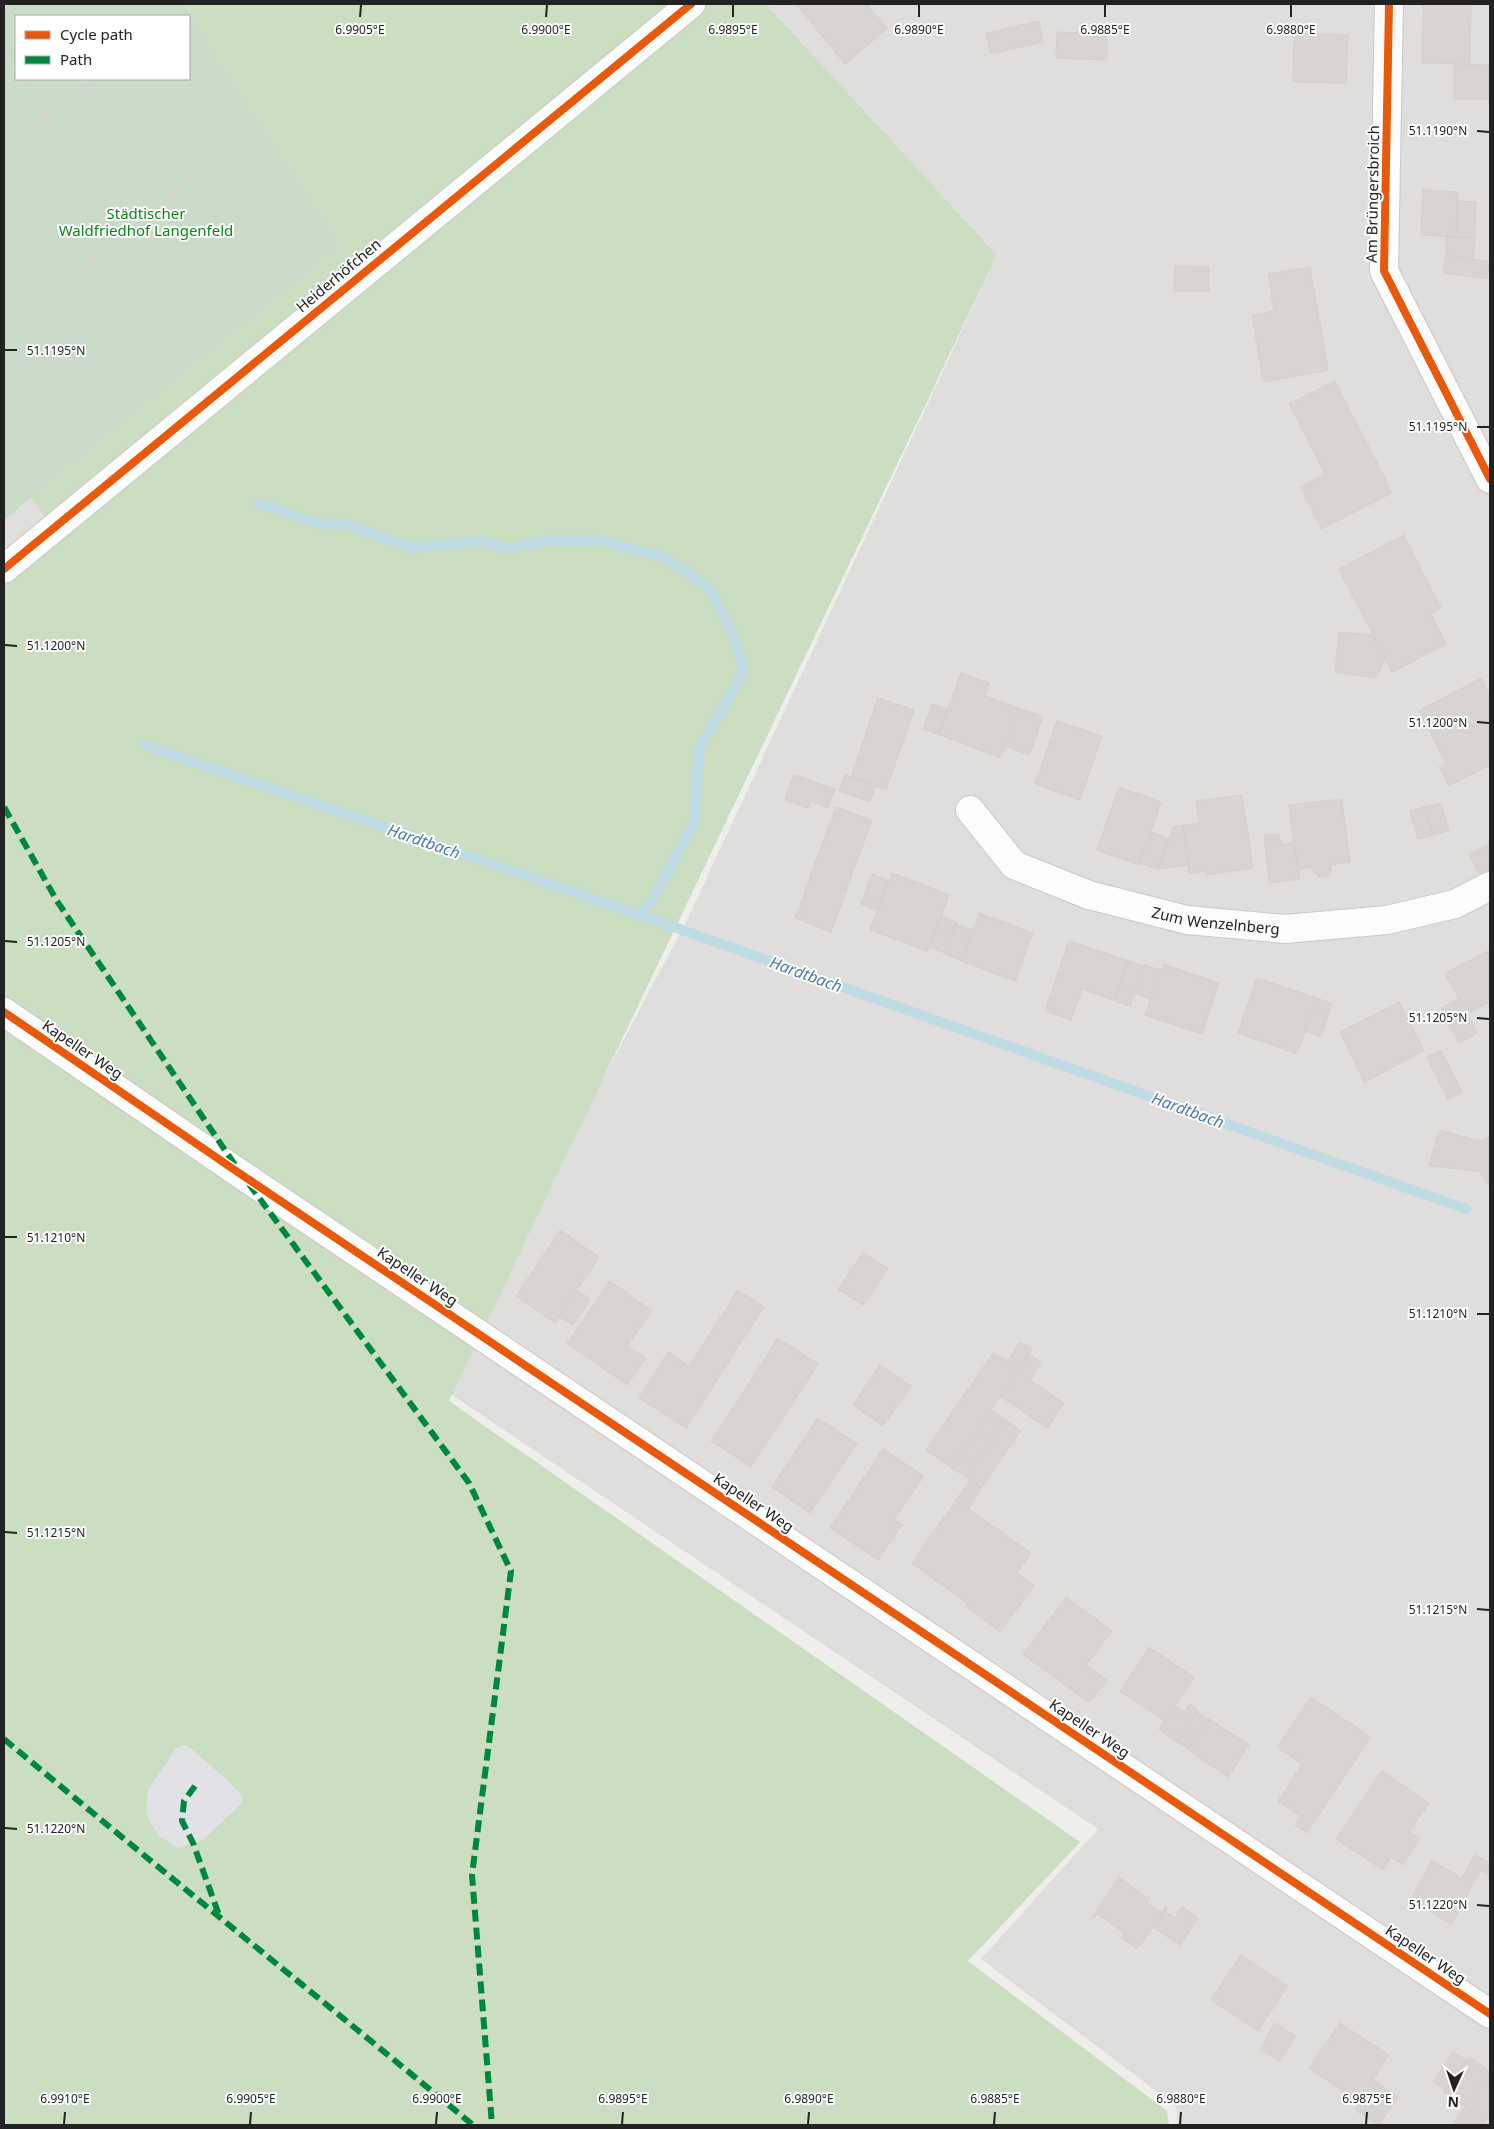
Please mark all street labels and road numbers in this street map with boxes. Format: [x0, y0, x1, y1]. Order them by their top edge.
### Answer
street label: Am Brüngersbroich [1361, 125, 1383, 263]
street label: Heiderhöfchen [291, 234, 385, 316]
street label: Zum Wenzelnberg [1150, 901, 1281, 938]
street label: Kapeller Weg [39, 1015, 127, 1083]
street label: Kapeller Weg [374, 1242, 462, 1310]
street label: Kapeller Weg [710, 1468, 798, 1536]
street label: Kapeller Weg [1046, 1694, 1134, 1762]
street label: Kapeller Weg [1382, 1920, 1470, 1988]

